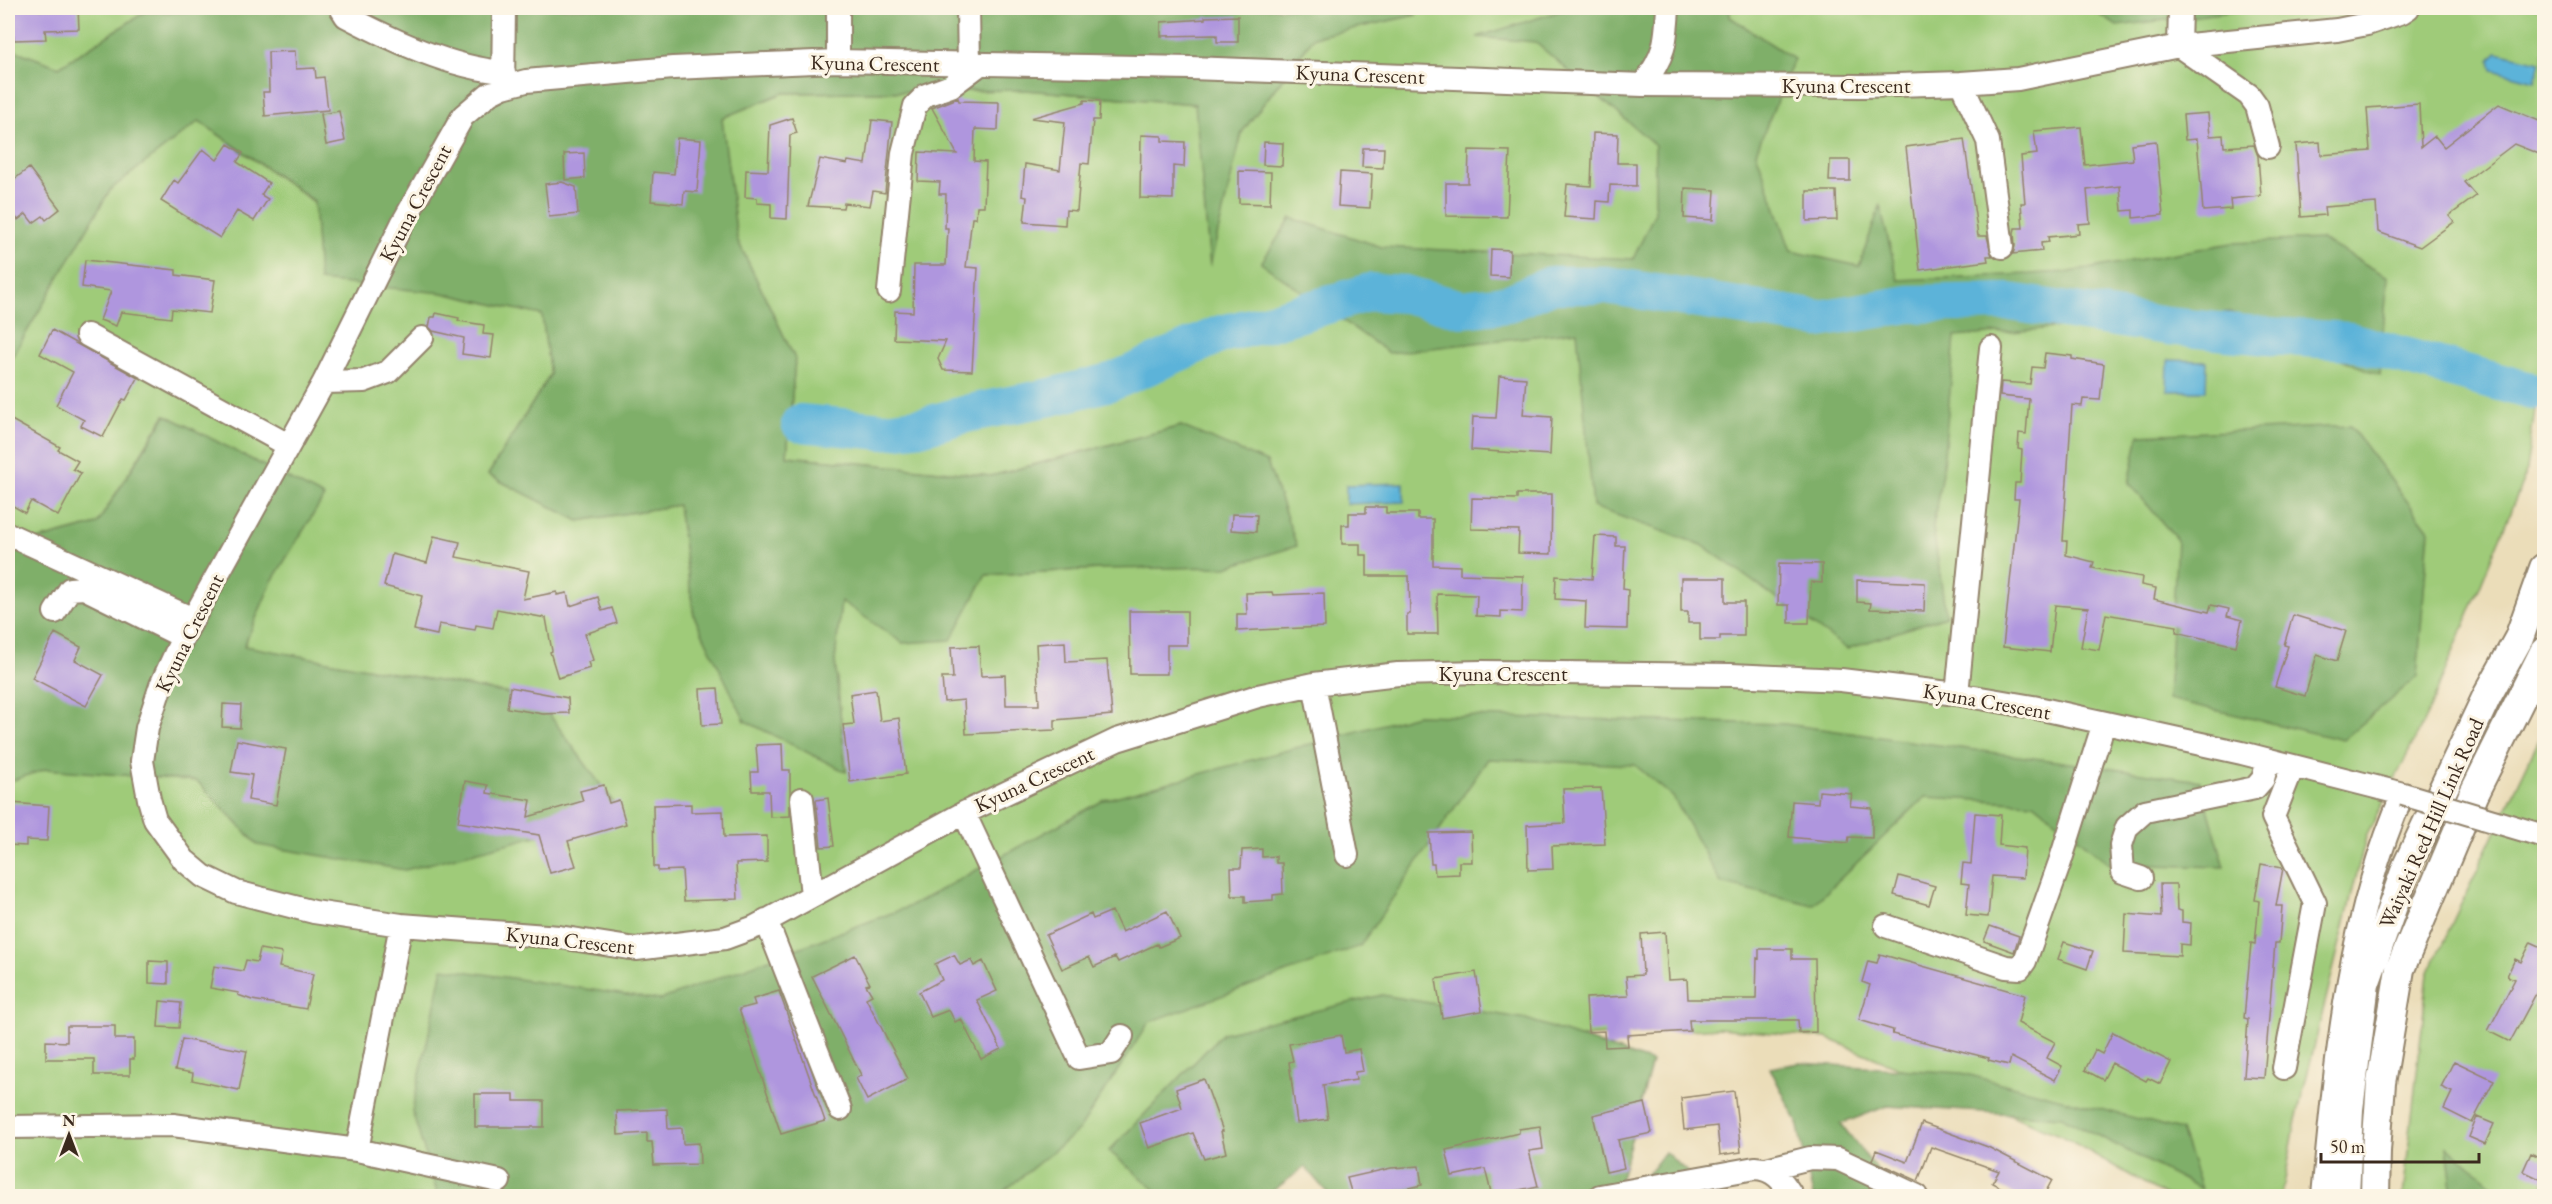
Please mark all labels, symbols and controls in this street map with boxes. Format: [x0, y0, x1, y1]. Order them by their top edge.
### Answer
street label: Kyuna Crescent [810, 48, 940, 78]
street label: Kyuna Crescent [1295, 58, 1425, 90]
street label: Kyuna Crescent [1781, 72, 1911, 99]
street label: Kyuna Crescent [373, 139, 457, 266]
street label: Kyuna Crescent [149, 569, 230, 697]
street label: Kyuna Crescent [1438, 660, 1568, 687]
street label: Kyuna Crescent [1921, 676, 2053, 726]
street label: Waiyaki Red Hill Link Road [2372, 713, 2490, 933]
street label: Kyuna Crescent [970, 739, 1099, 819]
street label: Kyuna Crescent [504, 920, 636, 960]
north arrow [39, 1105, 99, 1165]
text: N [63, 1110, 76, 1131]
scale bar [2321, 1126, 2478, 1164]
text: 50 m [2330, 1135, 2365, 1158]

